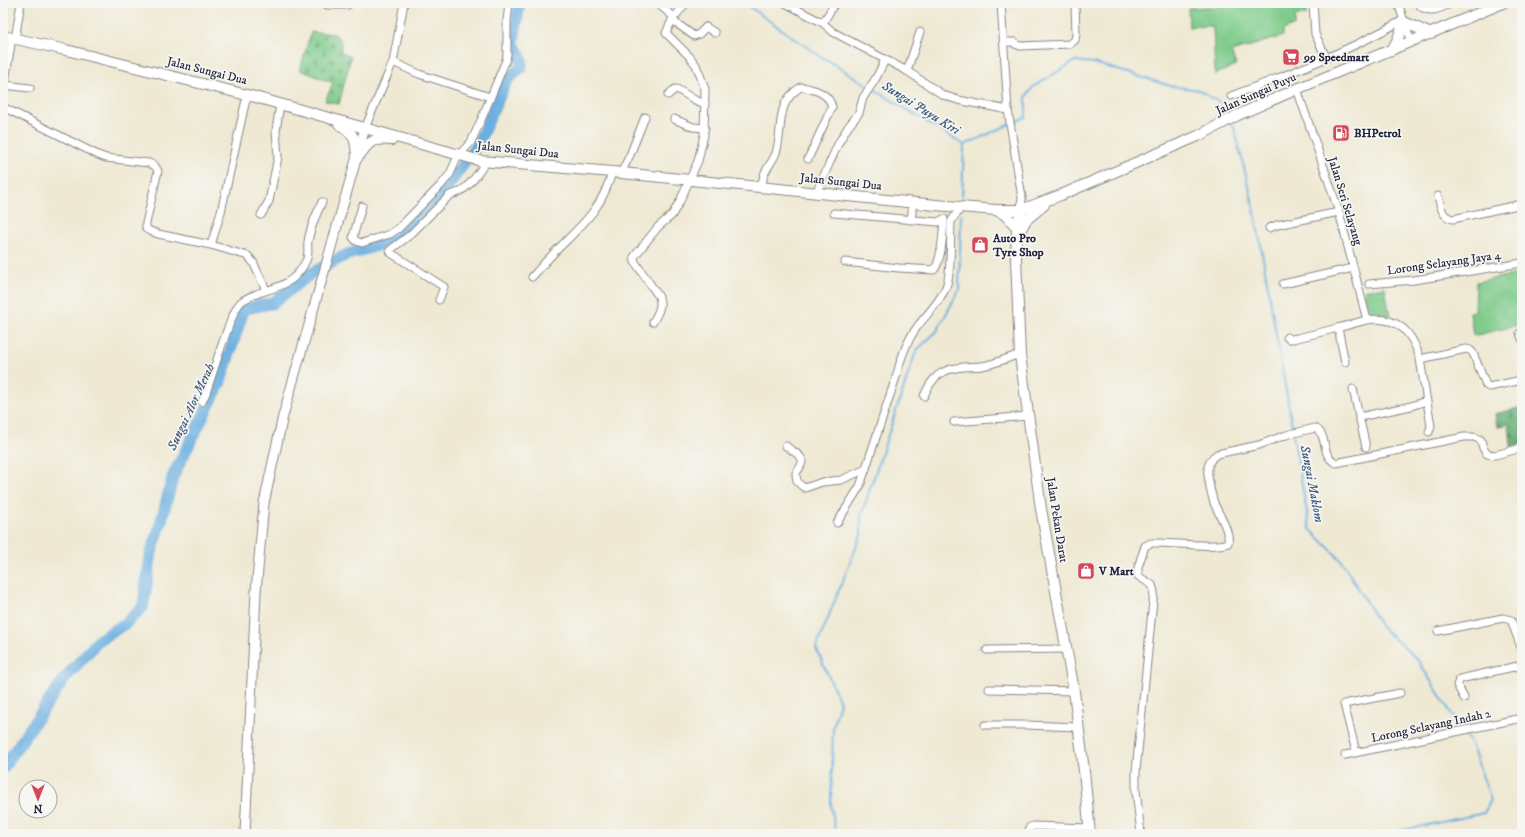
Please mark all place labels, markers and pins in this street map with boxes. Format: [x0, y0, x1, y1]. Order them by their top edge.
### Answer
supermarket icon: 99 Speedmart [1281, 47, 1301, 67]
place label: 99 Speedmart [1303, 50, 1369, 65]
fuel station icon: BHPetrol [1331, 123, 1351, 143]
place label: BHPetrol [1354, 126, 1401, 141]
place label: Auto Pro Tyre Shop [992, 231, 1044, 260]
shop icon: Auto Pro Tyre Shop [970, 235, 990, 255]
shop icon: V Mart [1076, 561, 1096, 581]
place label: V Mart [1098, 564, 1134, 579]

